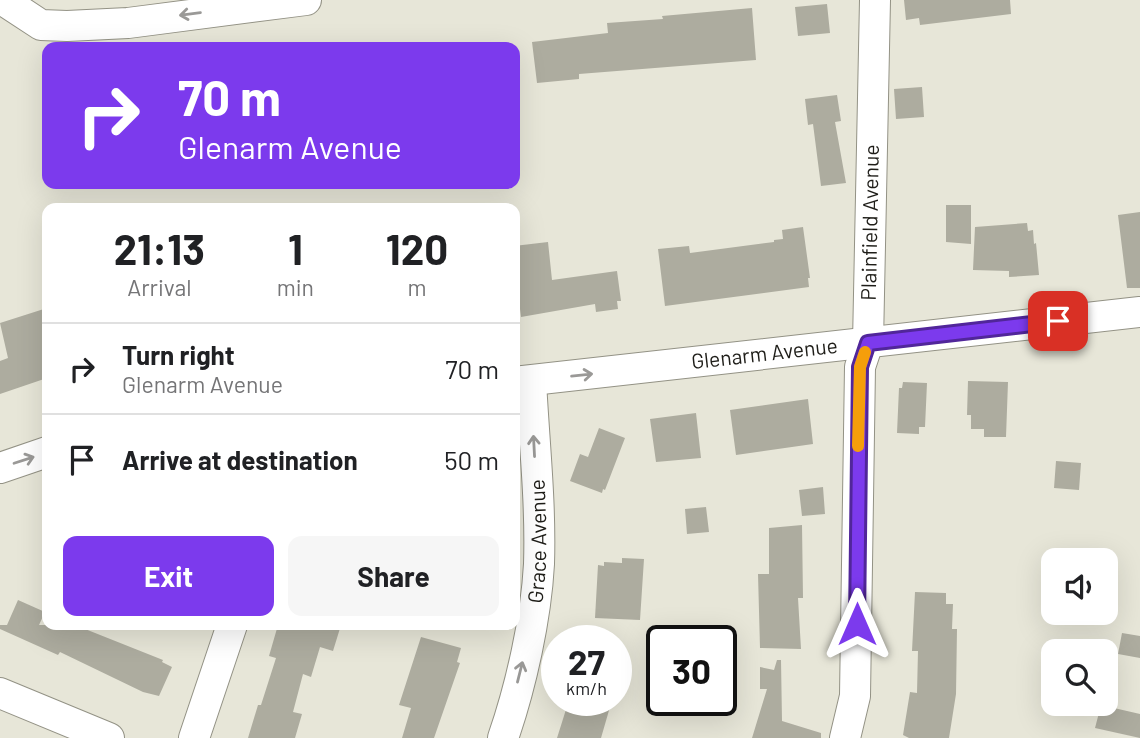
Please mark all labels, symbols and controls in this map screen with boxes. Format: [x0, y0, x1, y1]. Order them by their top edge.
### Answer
one-way arrow [179, 8, 201, 21]
text: 70 m [178, 67, 281, 126]
icon: right [63, 70, 154, 161]
text: Glenarm Avenue [178, 127, 402, 165]
street label: Plainfield Avenue [855, 144, 883, 301]
text: 21:13 [114, 223, 205, 273]
text: 1 [288, 223, 303, 273]
text: 120 [386, 223, 448, 273]
text: Arrival [127, 273, 191, 301]
text: min [277, 273, 314, 301]
text: m [407, 273, 426, 301]
pin [1028, 291, 1088, 351]
icon: arrive [1039, 302, 1077, 340]
street label: Glenarm Avenue [690, 332, 839, 373]
text: Turn right [122, 339, 235, 370]
icon: right [63, 350, 101, 388]
text: 70 m [445, 353, 499, 384]
one-way arrow [571, 368, 593, 381]
text: Glenarm Avenue [122, 370, 283, 398]
one-way arrow [528, 435, 541, 458]
icon: arrive [63, 441, 101, 479]
text: Arrive at destination [122, 444, 358, 475]
text: 50 m [444, 444, 499, 475]
one-way arrow [12, 453, 34, 465]
street label: Grace Avenue [521, 478, 550, 604]
button: Exit [63, 536, 274, 616]
button: Share [288, 536, 499, 616]
map controls [1041, 548, 1118, 716]
button: sound [1041, 548, 1118, 625]
position arrow [820, 587, 894, 661]
speed limit sign: 30 [646, 625, 737, 716]
button: search [1041, 639, 1118, 716]
text: 27 [568, 640, 605, 682]
one-way arrow [514, 661, 528, 684]
text: km/h [566, 677, 607, 699]

